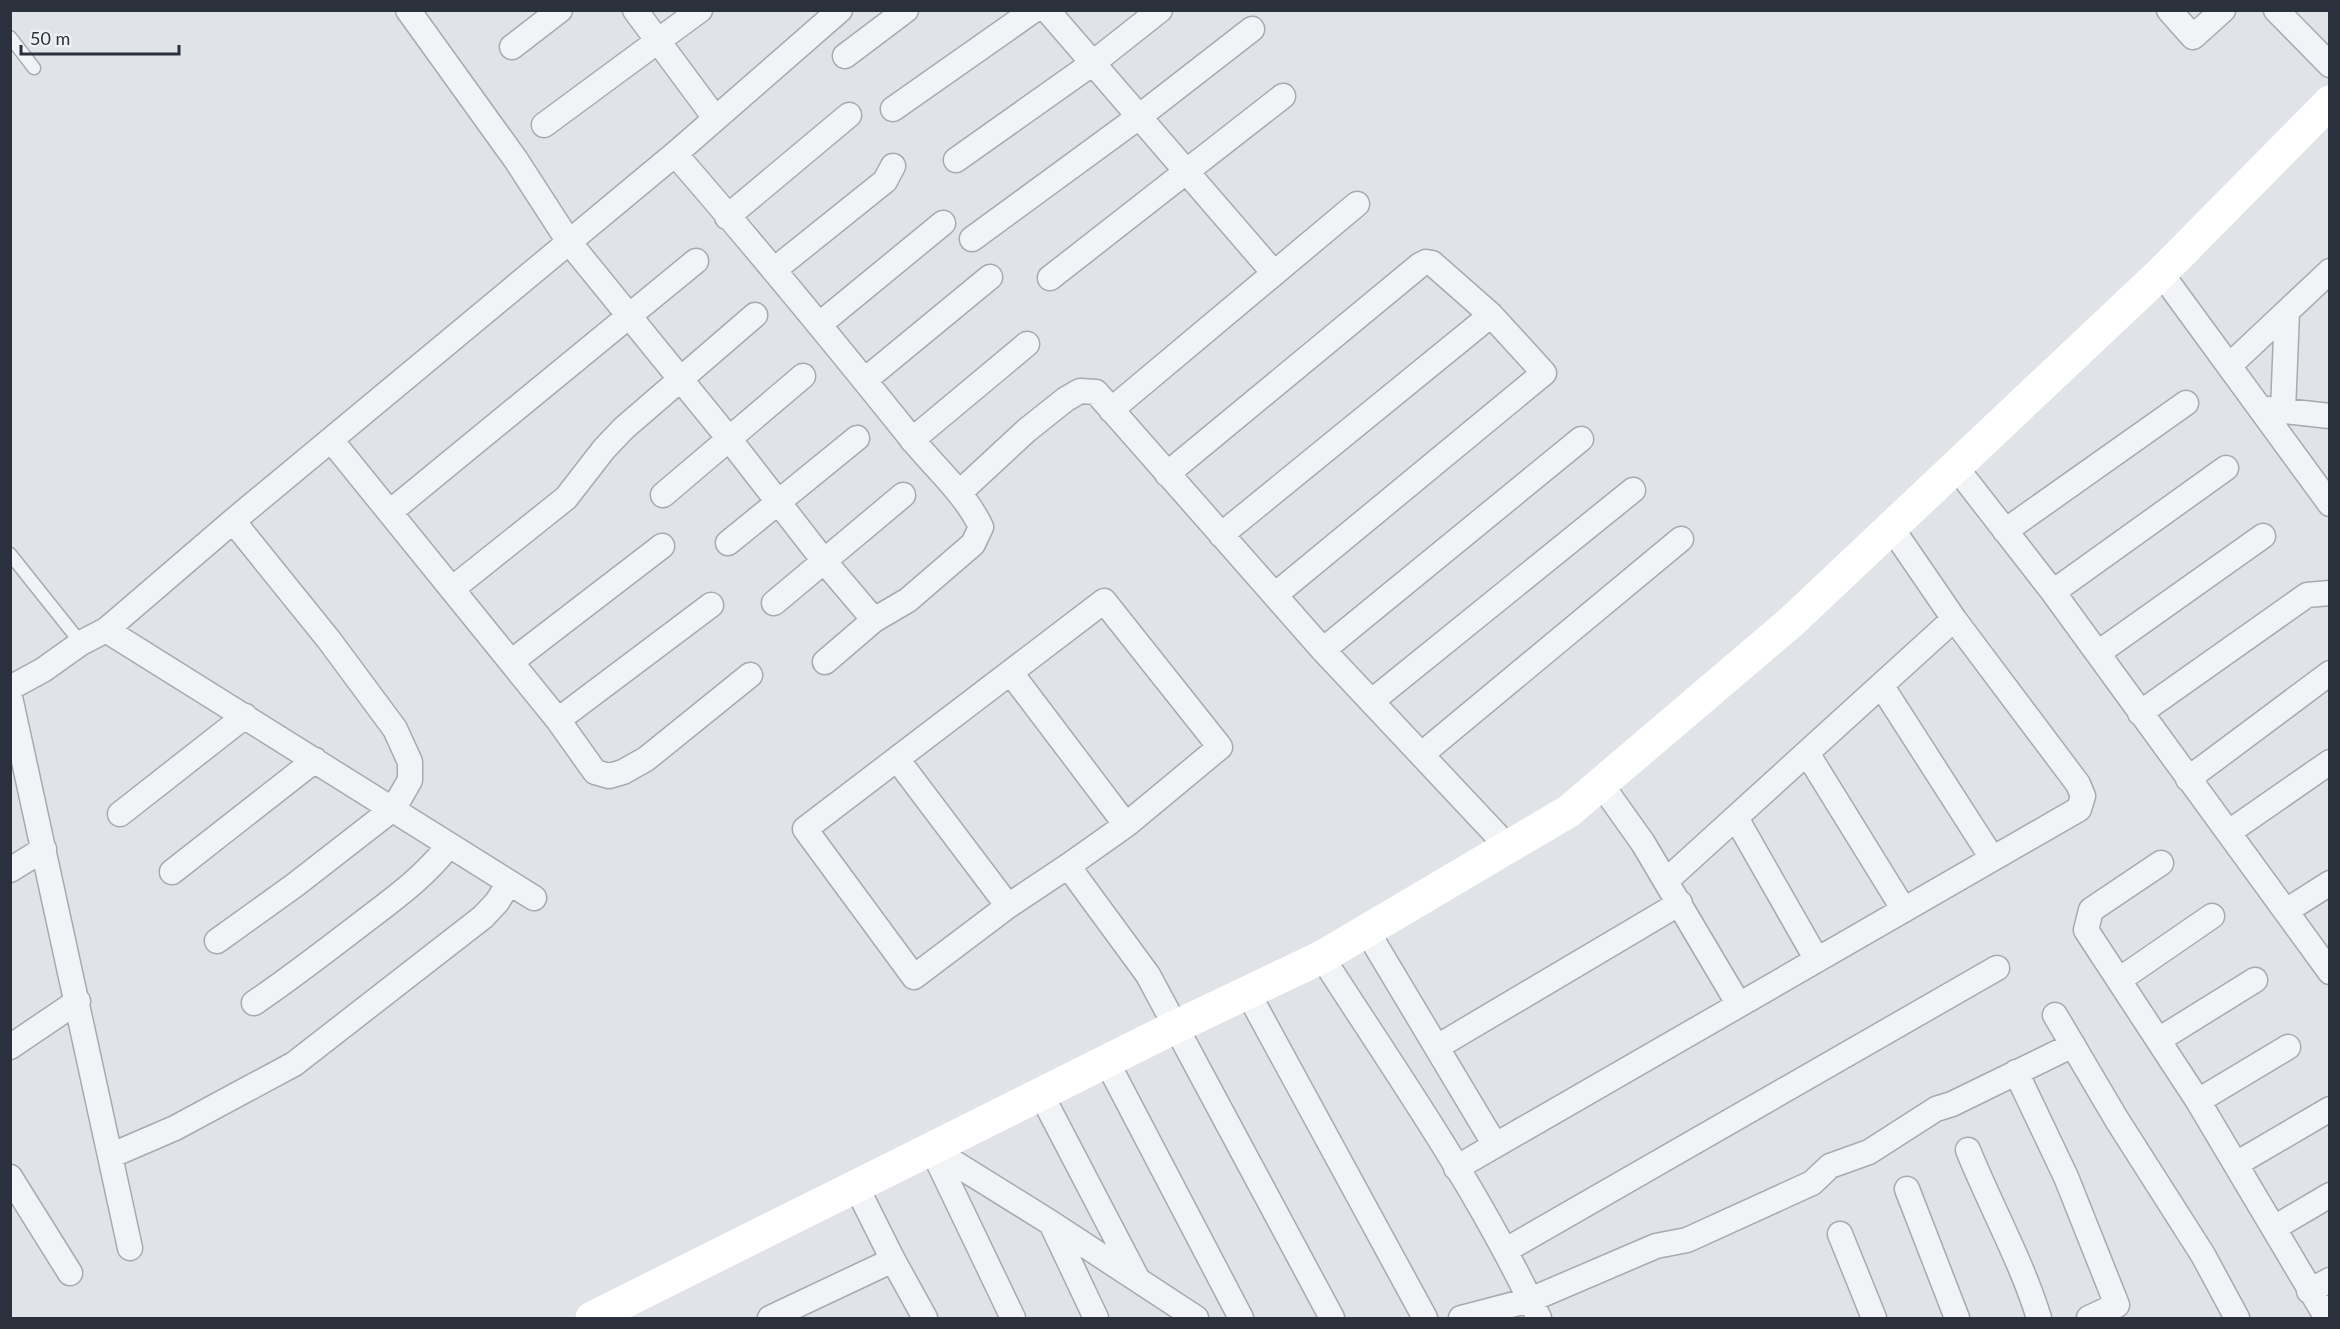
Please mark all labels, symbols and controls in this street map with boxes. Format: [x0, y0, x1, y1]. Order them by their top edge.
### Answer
scale bar [21, 18, 178, 56]
text: 50 m [30, 27, 70, 49]

